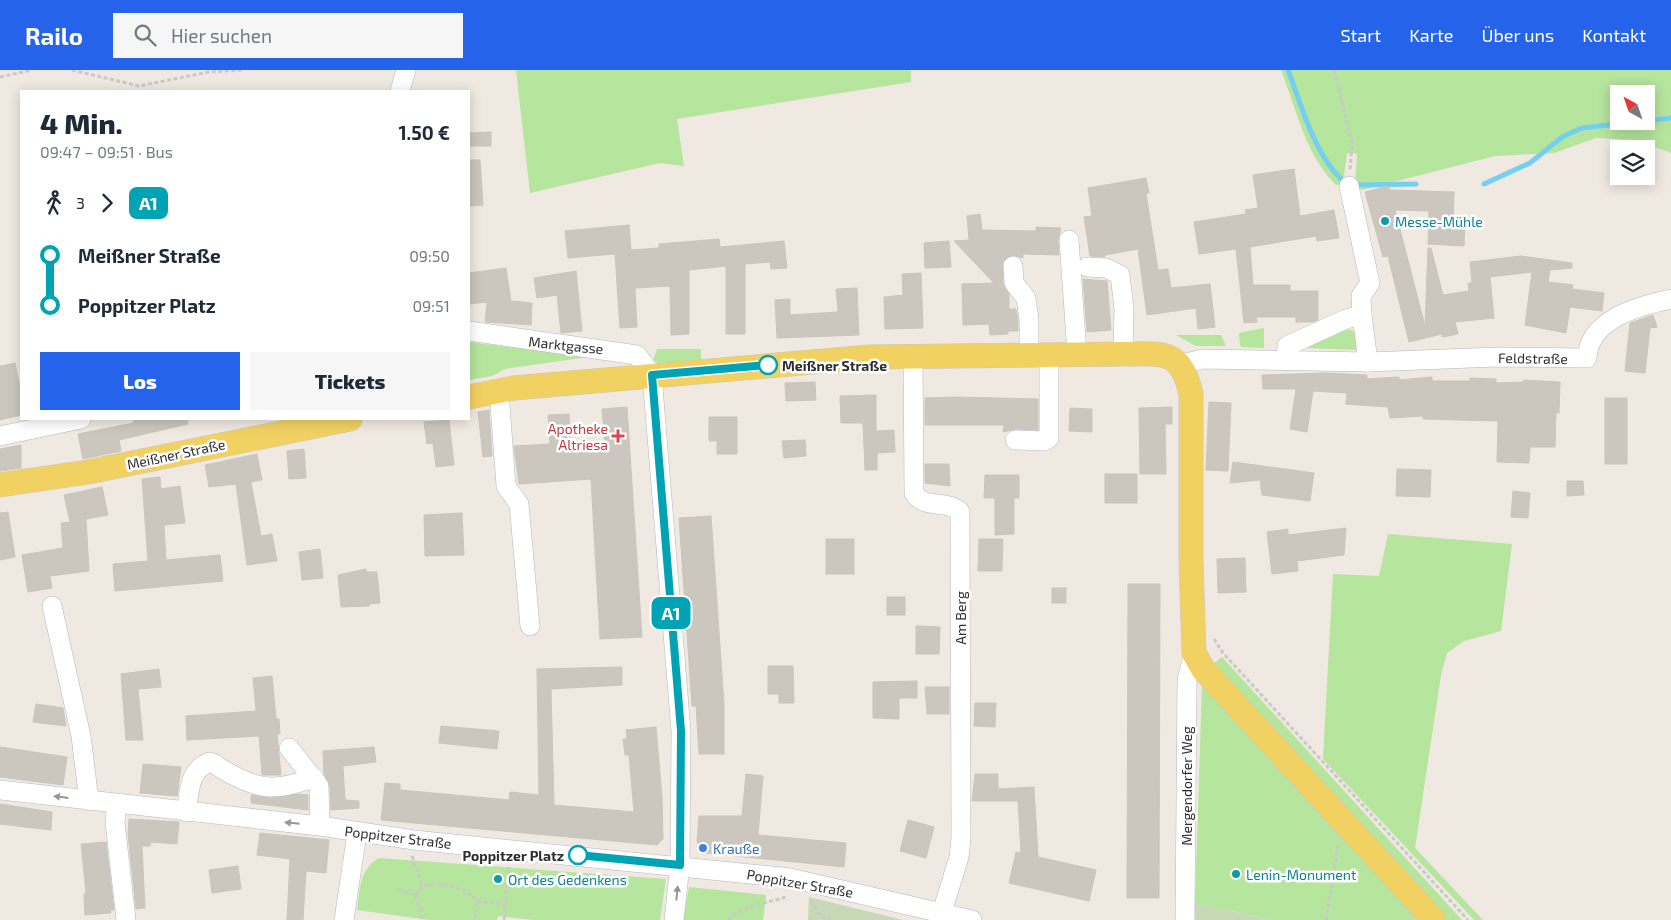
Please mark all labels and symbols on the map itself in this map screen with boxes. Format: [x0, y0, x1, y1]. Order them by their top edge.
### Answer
north arrow [1610, 85, 1655, 130]
place label: Messe-Mühle [1395, 213, 1483, 230]
marker: Messe-Mühle [1379, 215, 1391, 227]
street label: Marktgasse [528, 333, 604, 357]
street label: Feldstraße [1498, 349, 1568, 367]
marker: Meißner Straße [758, 355, 778, 375]
place label: Meißner Straße [782, 357, 887, 374]
place label: Apotheke Altriesa [548, 420, 608, 453]
marker: Apotheke Altriesa [612, 430, 624, 442]
street label: Meißner Straße [125, 435, 227, 473]
street label: Am Berg [952, 591, 969, 645]
line badge: A1 [648, 597, 694, 629]
street label: Mergendorfer Weg [1178, 726, 1195, 846]
one-way arrow [53, 793, 69, 801]
one-way arrow [284, 819, 300, 827]
street label: Poppitzer Straße [344, 822, 452, 852]
place label: Krauße [713, 840, 760, 857]
marker: Krauße [697, 842, 709, 854]
marker: Poppitzer Platz [568, 845, 588, 865]
place label: Poppitzer Platz [462, 847, 564, 864]
street label: Poppitzer Straße [746, 865, 854, 901]
place label: Lenin-Monument [1246, 866, 1356, 883]
marker: Lenin-Monument [1230, 868, 1242, 880]
place label: Ort des Gedenkens [508, 871, 627, 888]
marker: Ort des Gedenkens [492, 873, 504, 885]
one-way arrow [673, 884, 681, 900]

